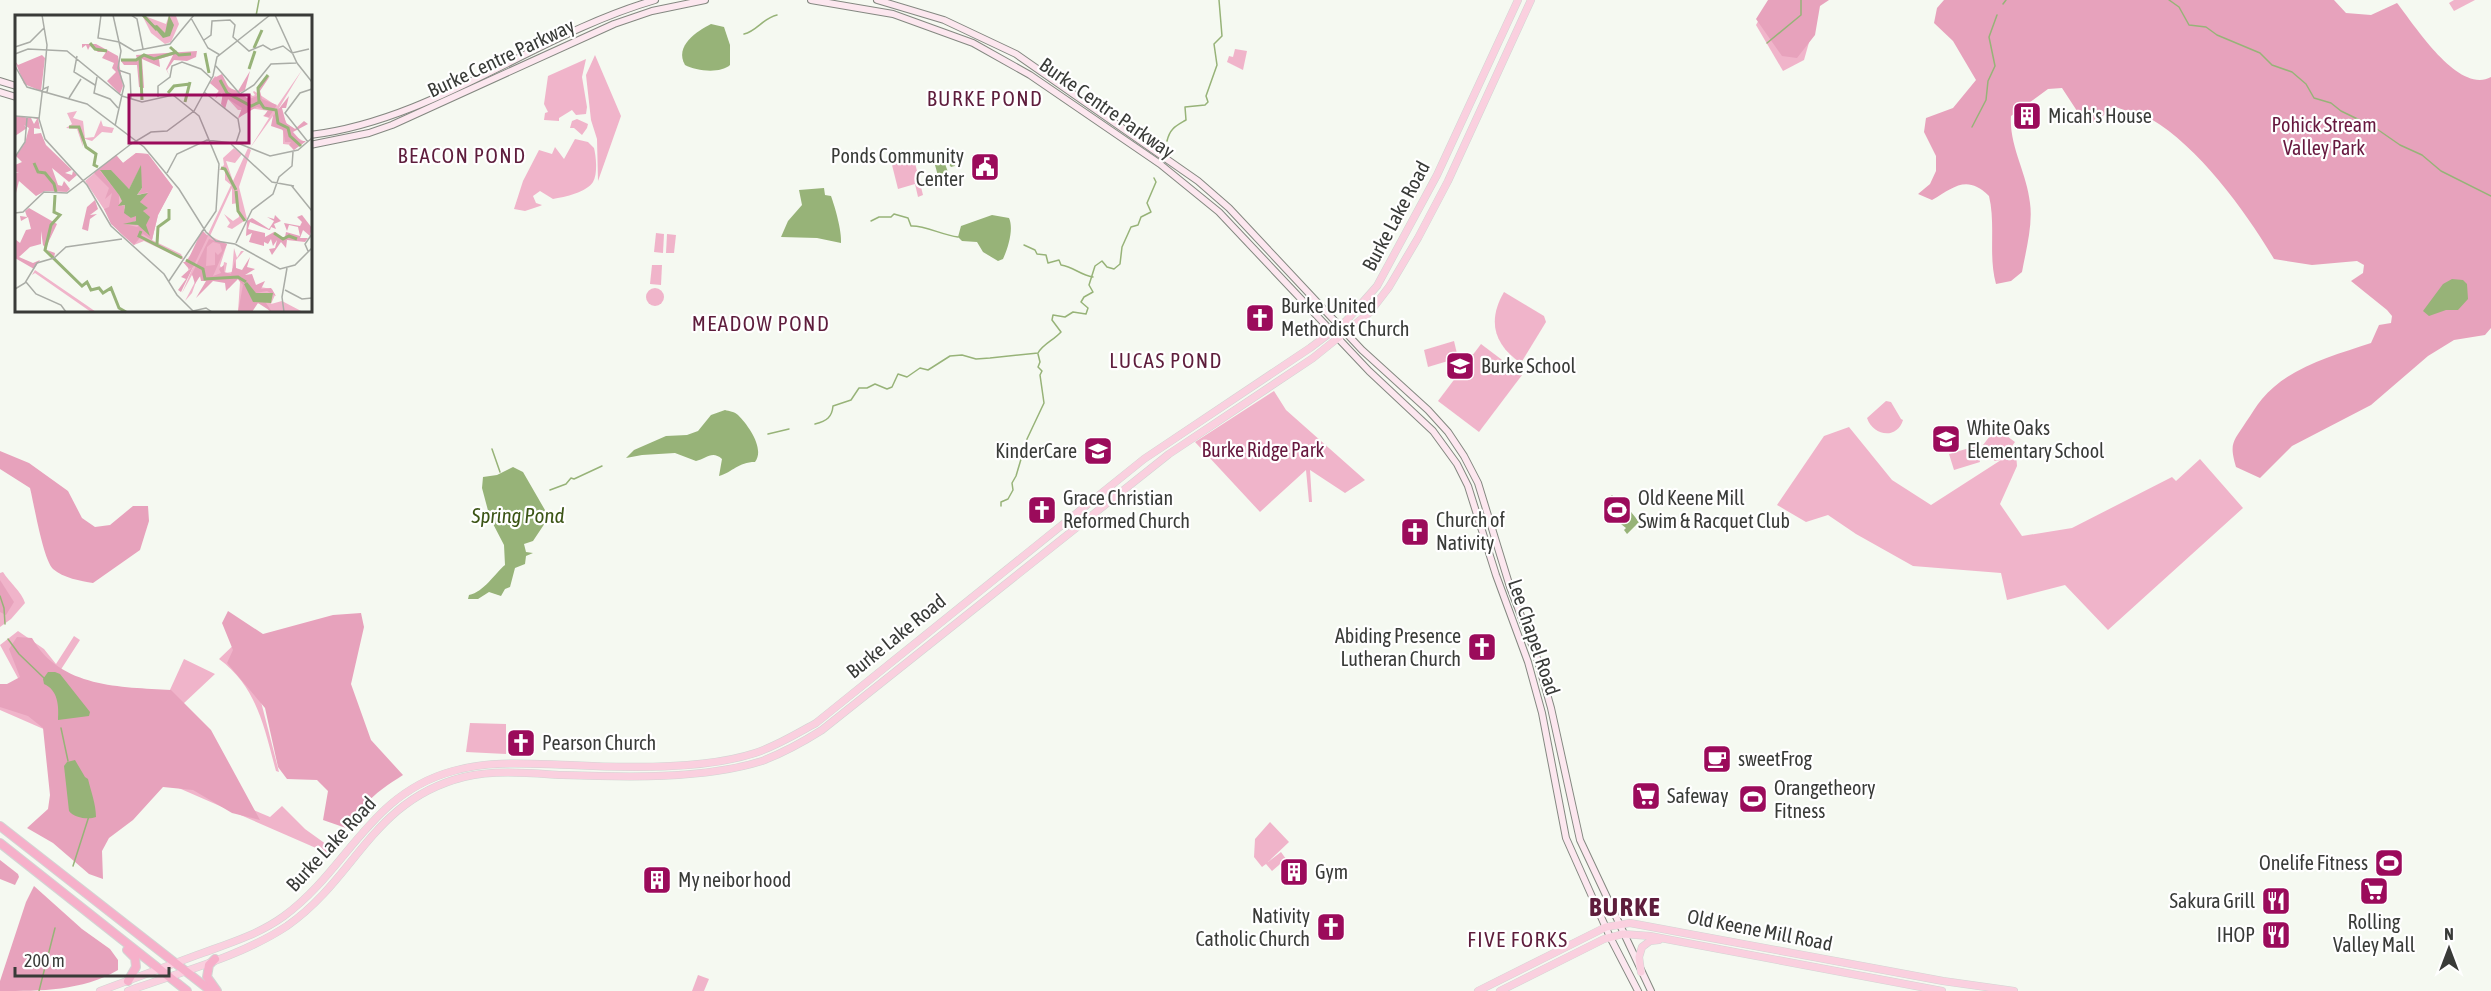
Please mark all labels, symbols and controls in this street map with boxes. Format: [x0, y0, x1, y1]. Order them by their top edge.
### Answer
street label: Burke Centre Parkway [424, 13, 578, 102]
inset map [15, 15, 312, 312]
street label: Burke Centre Parkway [1035, 53, 1179, 163]
district label: BURKE POND [927, 86, 1043, 110]
building icon: Micah's House [2011, 100, 2043, 132]
place label: Micah's House [2048, 104, 2152, 127]
park label: Pohick Stream Valley Park [2271, 113, 2377, 159]
district label: BEACON POND [398, 143, 526, 167]
place label: Ponds Community Center [831, 144, 965, 190]
public building icon: Ponds Community Center [969, 151, 1001, 183]
street label: Burke Lake Road [1357, 157, 1434, 274]
place label: Burke United Methodist Church [1281, 294, 1409, 340]
church icon: Burke United Methodist Church [1244, 302, 1276, 334]
district label: MEADOW POND [692, 311, 830, 335]
district label: LUCAS POND [1109, 348, 1223, 372]
school or university icon: Burke School [1444, 350, 1476, 382]
place label: Burke School [1481, 354, 1577, 377]
place label: White Oaks Elementary School [1967, 416, 2105, 462]
school or university icon: White Oaks Elementary School [1930, 423, 1962, 455]
school or university icon: KinderCare [1082, 435, 1114, 467]
park label: Burke Ridge Park [1202, 438, 1325, 461]
place label: KinderCare [995, 439, 1077, 462]
place label: Grace Christian Reformed Church [1063, 486, 1190, 532]
place label: Old Keene Mill Swim & Racquet Club [1638, 486, 1790, 532]
church icon: Grace Christian Reformed Church [1026, 494, 1058, 526]
sports icon: Old Keene Mill Swim & Racquet Club [1601, 494, 1633, 526]
water label: Spring Pond [471, 503, 564, 527]
place label: Church of Nativity [1436, 508, 1506, 554]
church icon: Church of Nativity [1399, 516, 1431, 548]
street label: Lee Chapel Road [1504, 576, 1565, 698]
street label: Burke Lake Road [842, 589, 950, 683]
place label: Abiding Presence Lutheran Church [1335, 624, 1461, 670]
church icon: Abiding Presence Lutheran Church [1466, 631, 1498, 663]
church icon: Pearson Church [505, 727, 537, 759]
place label: Pearson Church [542, 731, 656, 754]
cafe icon: sweetFrog [1701, 743, 1733, 775]
place label: sweetFrog [1738, 747, 1813, 770]
place label: Orangetheory Fitness [1774, 776, 1875, 822]
supermarket icon: Safeway [1630, 780, 1662, 812]
sports icon: Orangetheory Fitness [1737, 783, 1769, 815]
place label: Safeway [1667, 784, 1728, 807]
street label: Burke Lake Road [281, 792, 380, 896]
sports icon: Onelife Fitness [2373, 847, 2405, 879]
place label: Onelife Fitness [2259, 851, 2368, 874]
building icon: Gym [1278, 856, 1310, 888]
place label: Gym [1315, 860, 1348, 883]
building icon: My neibor hood [641, 864, 673, 896]
place label: My neibor hood [678, 868, 791, 891]
supermarket icon: Rolling Valley Mall [2358, 875, 2390, 907]
restaurant icon: Sakura Grill [2260, 885, 2292, 917]
place label: Sakura Grill [2170, 889, 2256, 912]
district label: BURKE [1589, 892, 1661, 922]
place label: Nativity Catholic Church [1195, 904, 1310, 950]
street label: Old Keene Mill Road [1686, 904, 1835, 955]
place label: Rolling Valley Mall [2333, 910, 2416, 956]
church icon: Nativity Catholic Church [1315, 911, 1347, 943]
restaurant icon: IHOP [2260, 919, 2292, 951]
north arrow [2419, 919, 2479, 979]
place label: IHOP [2217, 923, 2255, 946]
text: N [2444, 925, 2454, 943]
district label: FIVE FORKS [1467, 927, 1569, 951]
scale bar [15, 940, 170, 978]
text: 200 m [24, 950, 65, 971]

